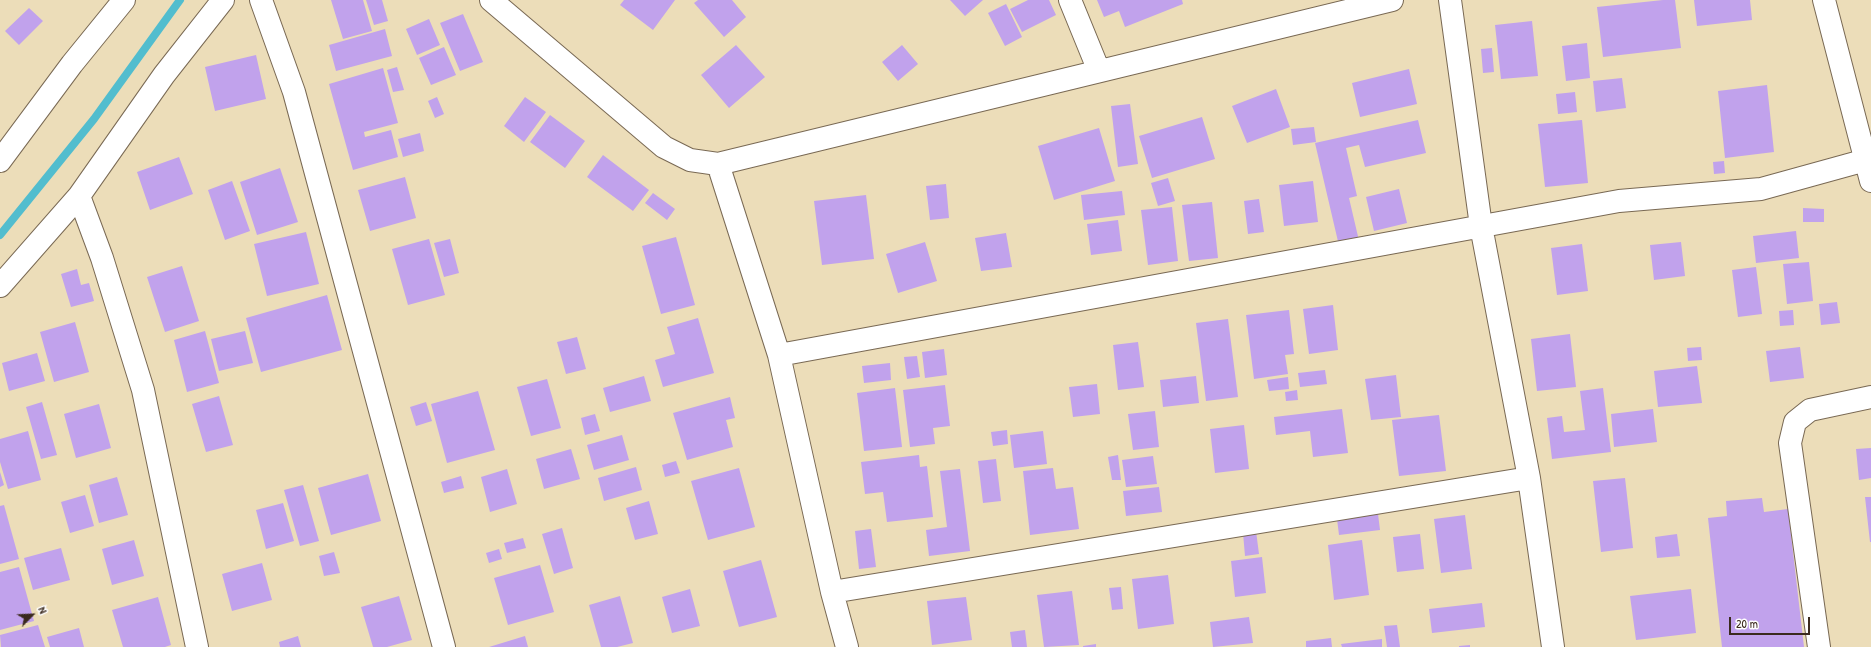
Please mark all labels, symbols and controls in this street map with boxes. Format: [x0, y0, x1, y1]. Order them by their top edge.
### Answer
north arrow [12, 595, 52, 635]
text: N [35, 605, 51, 616]
scale bar [1731, 609, 1812, 635]
text: 20 m [1736, 615, 1758, 632]

